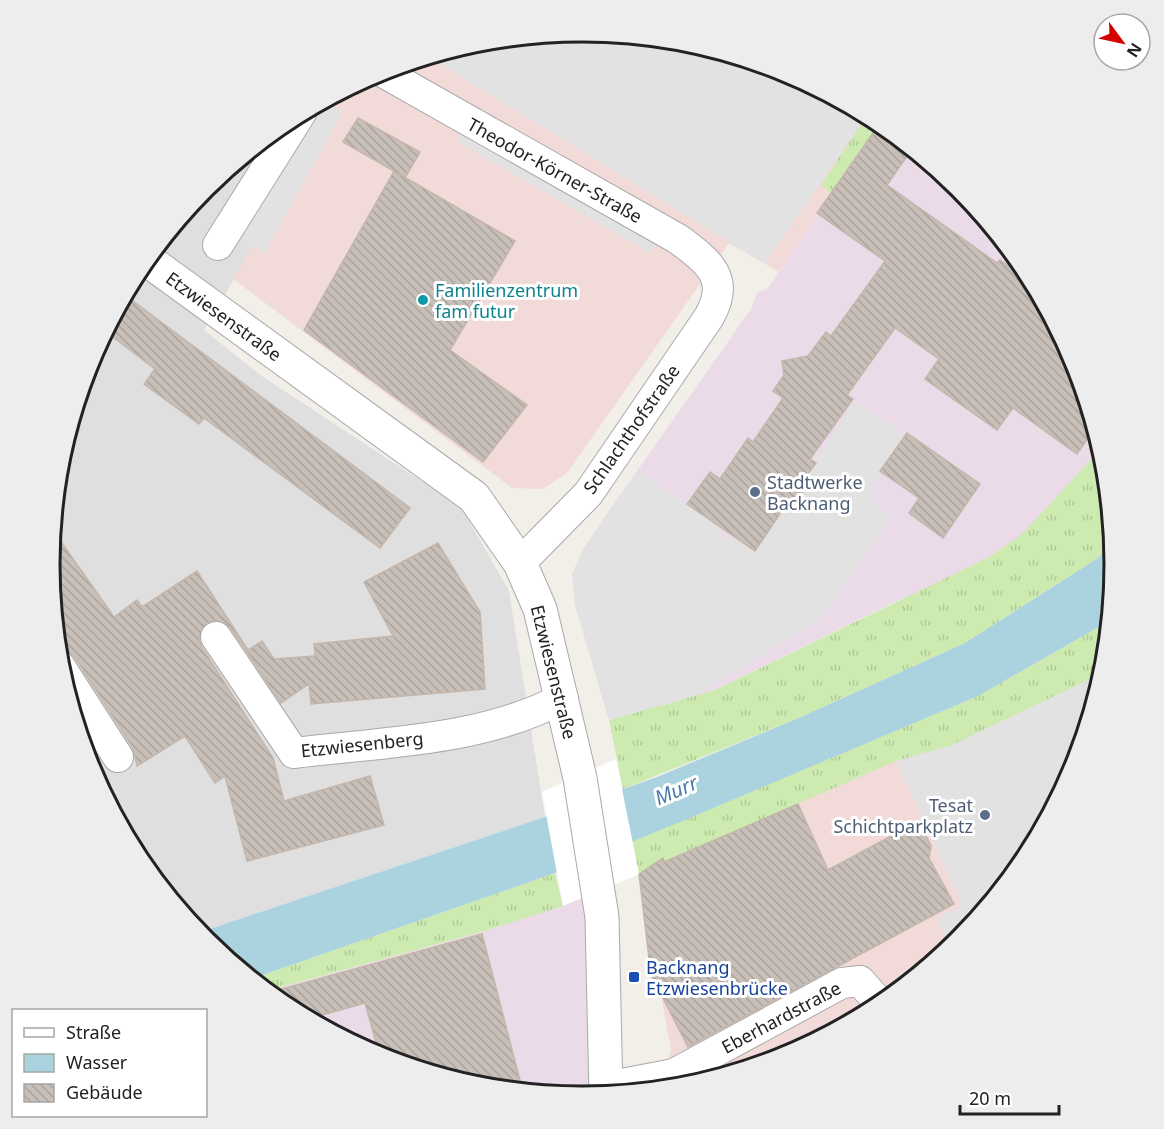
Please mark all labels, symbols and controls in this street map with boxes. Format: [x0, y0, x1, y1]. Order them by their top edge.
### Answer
north arrow [1092, 12, 1152, 72]
text: N [1122, 39, 1147, 62]
street label: Theodor-Körner-Straße [463, 112, 647, 228]
street label: Etzwiesenstraße [161, 266, 287, 366]
place label: Familienzentrum fam futur [435, 278, 578, 323]
marker: Familienzentrum fam futur [416, 293, 430, 307]
street label: Schlachthofstraße [577, 360, 685, 498]
place label: Stadtwerke Backnang [767, 470, 863, 515]
marker: Stadtwerke Backnang [748, 485, 762, 499]
street label: Etzwiesenstraße [526, 602, 582, 742]
street label: Etzwiesenberg [299, 726, 425, 762]
water label: Murr [650, 769, 703, 811]
place label: Tesat Schichtparkplatz [833, 793, 973, 838]
marker: Tesat Schichtparkplatz [978, 808, 992, 822]
place label: Backnang Etzwiesenbrücke [646, 955, 788, 1000]
marker: Backnang Etzwiesenbrücke [627, 970, 641, 984]
street label: Eberhardstraße [717, 975, 845, 1059]
legend [12, 1009, 207, 1117]
text: Straße [66, 1020, 121, 1044]
text: Wasser [66, 1050, 128, 1074]
scale bar [960, 1078, 1059, 1116]
text: Gebäude [66, 1080, 143, 1104]
text: 20 m [969, 1086, 1011, 1110]

